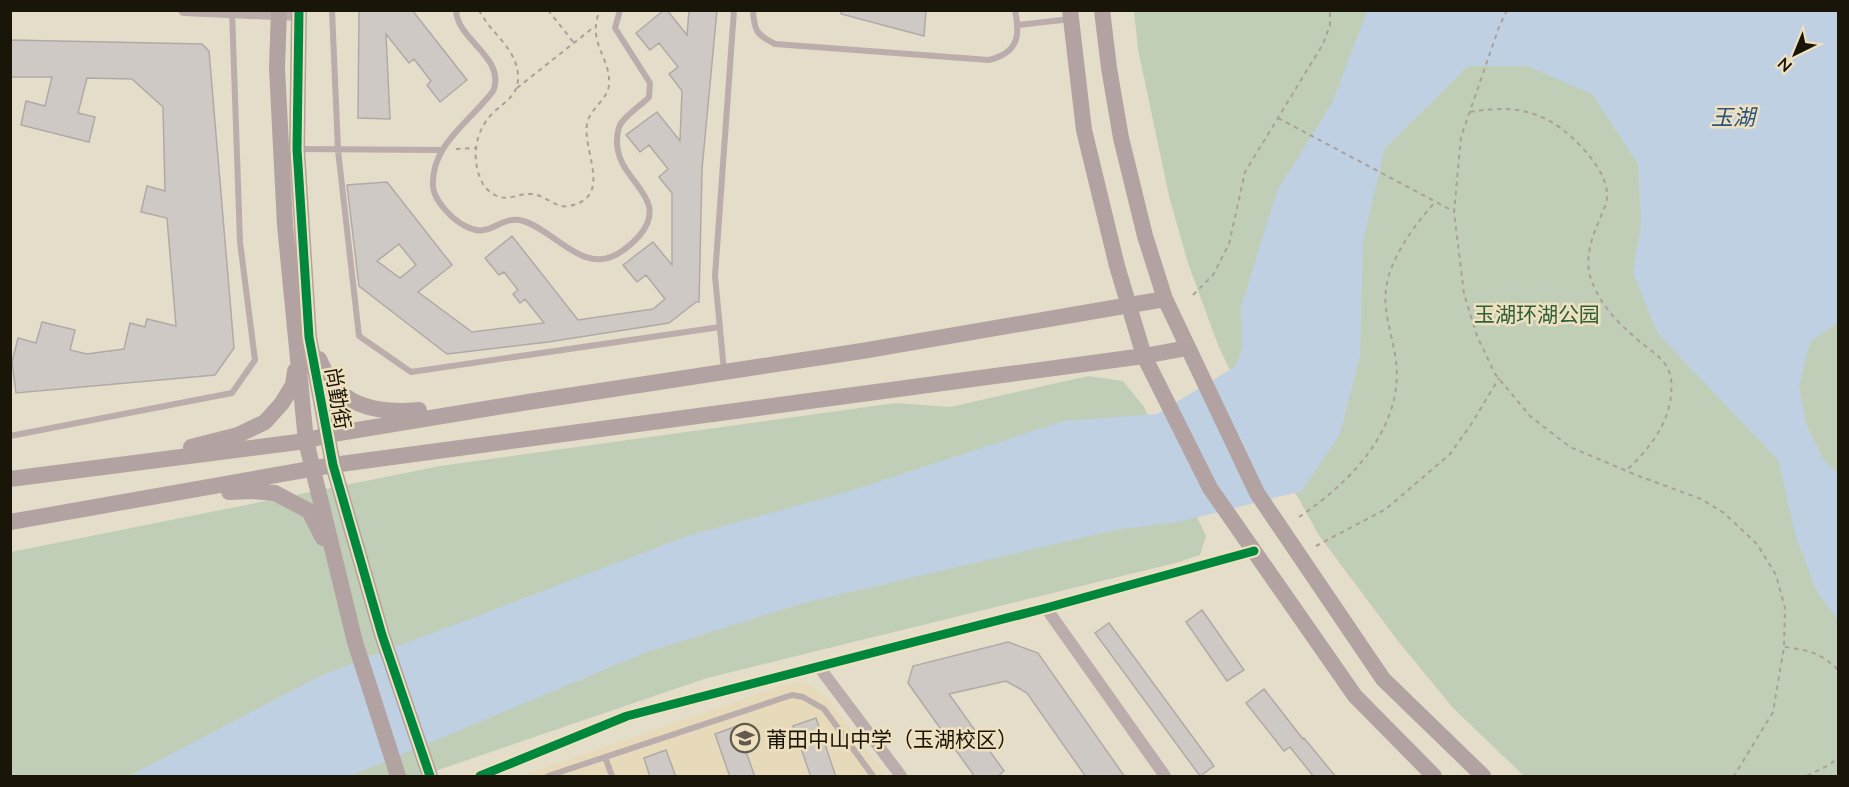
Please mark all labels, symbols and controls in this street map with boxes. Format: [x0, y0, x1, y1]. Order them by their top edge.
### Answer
north arrow [1765, 24, 1825, 84]
text: N [1773, 54, 1795, 76]
water label: 玉湖 [1711, 103, 1758, 130]
park label: 玉湖环湖公园 [1474, 301, 1600, 326]
street label: 尚勤街 [321, 365, 357, 431]
school or university icon: 莆田中山中学（玉湖校区） [729, 722, 761, 754]
place label: 莆田中山中学（玉湖校区） [766, 726, 1018, 751]

